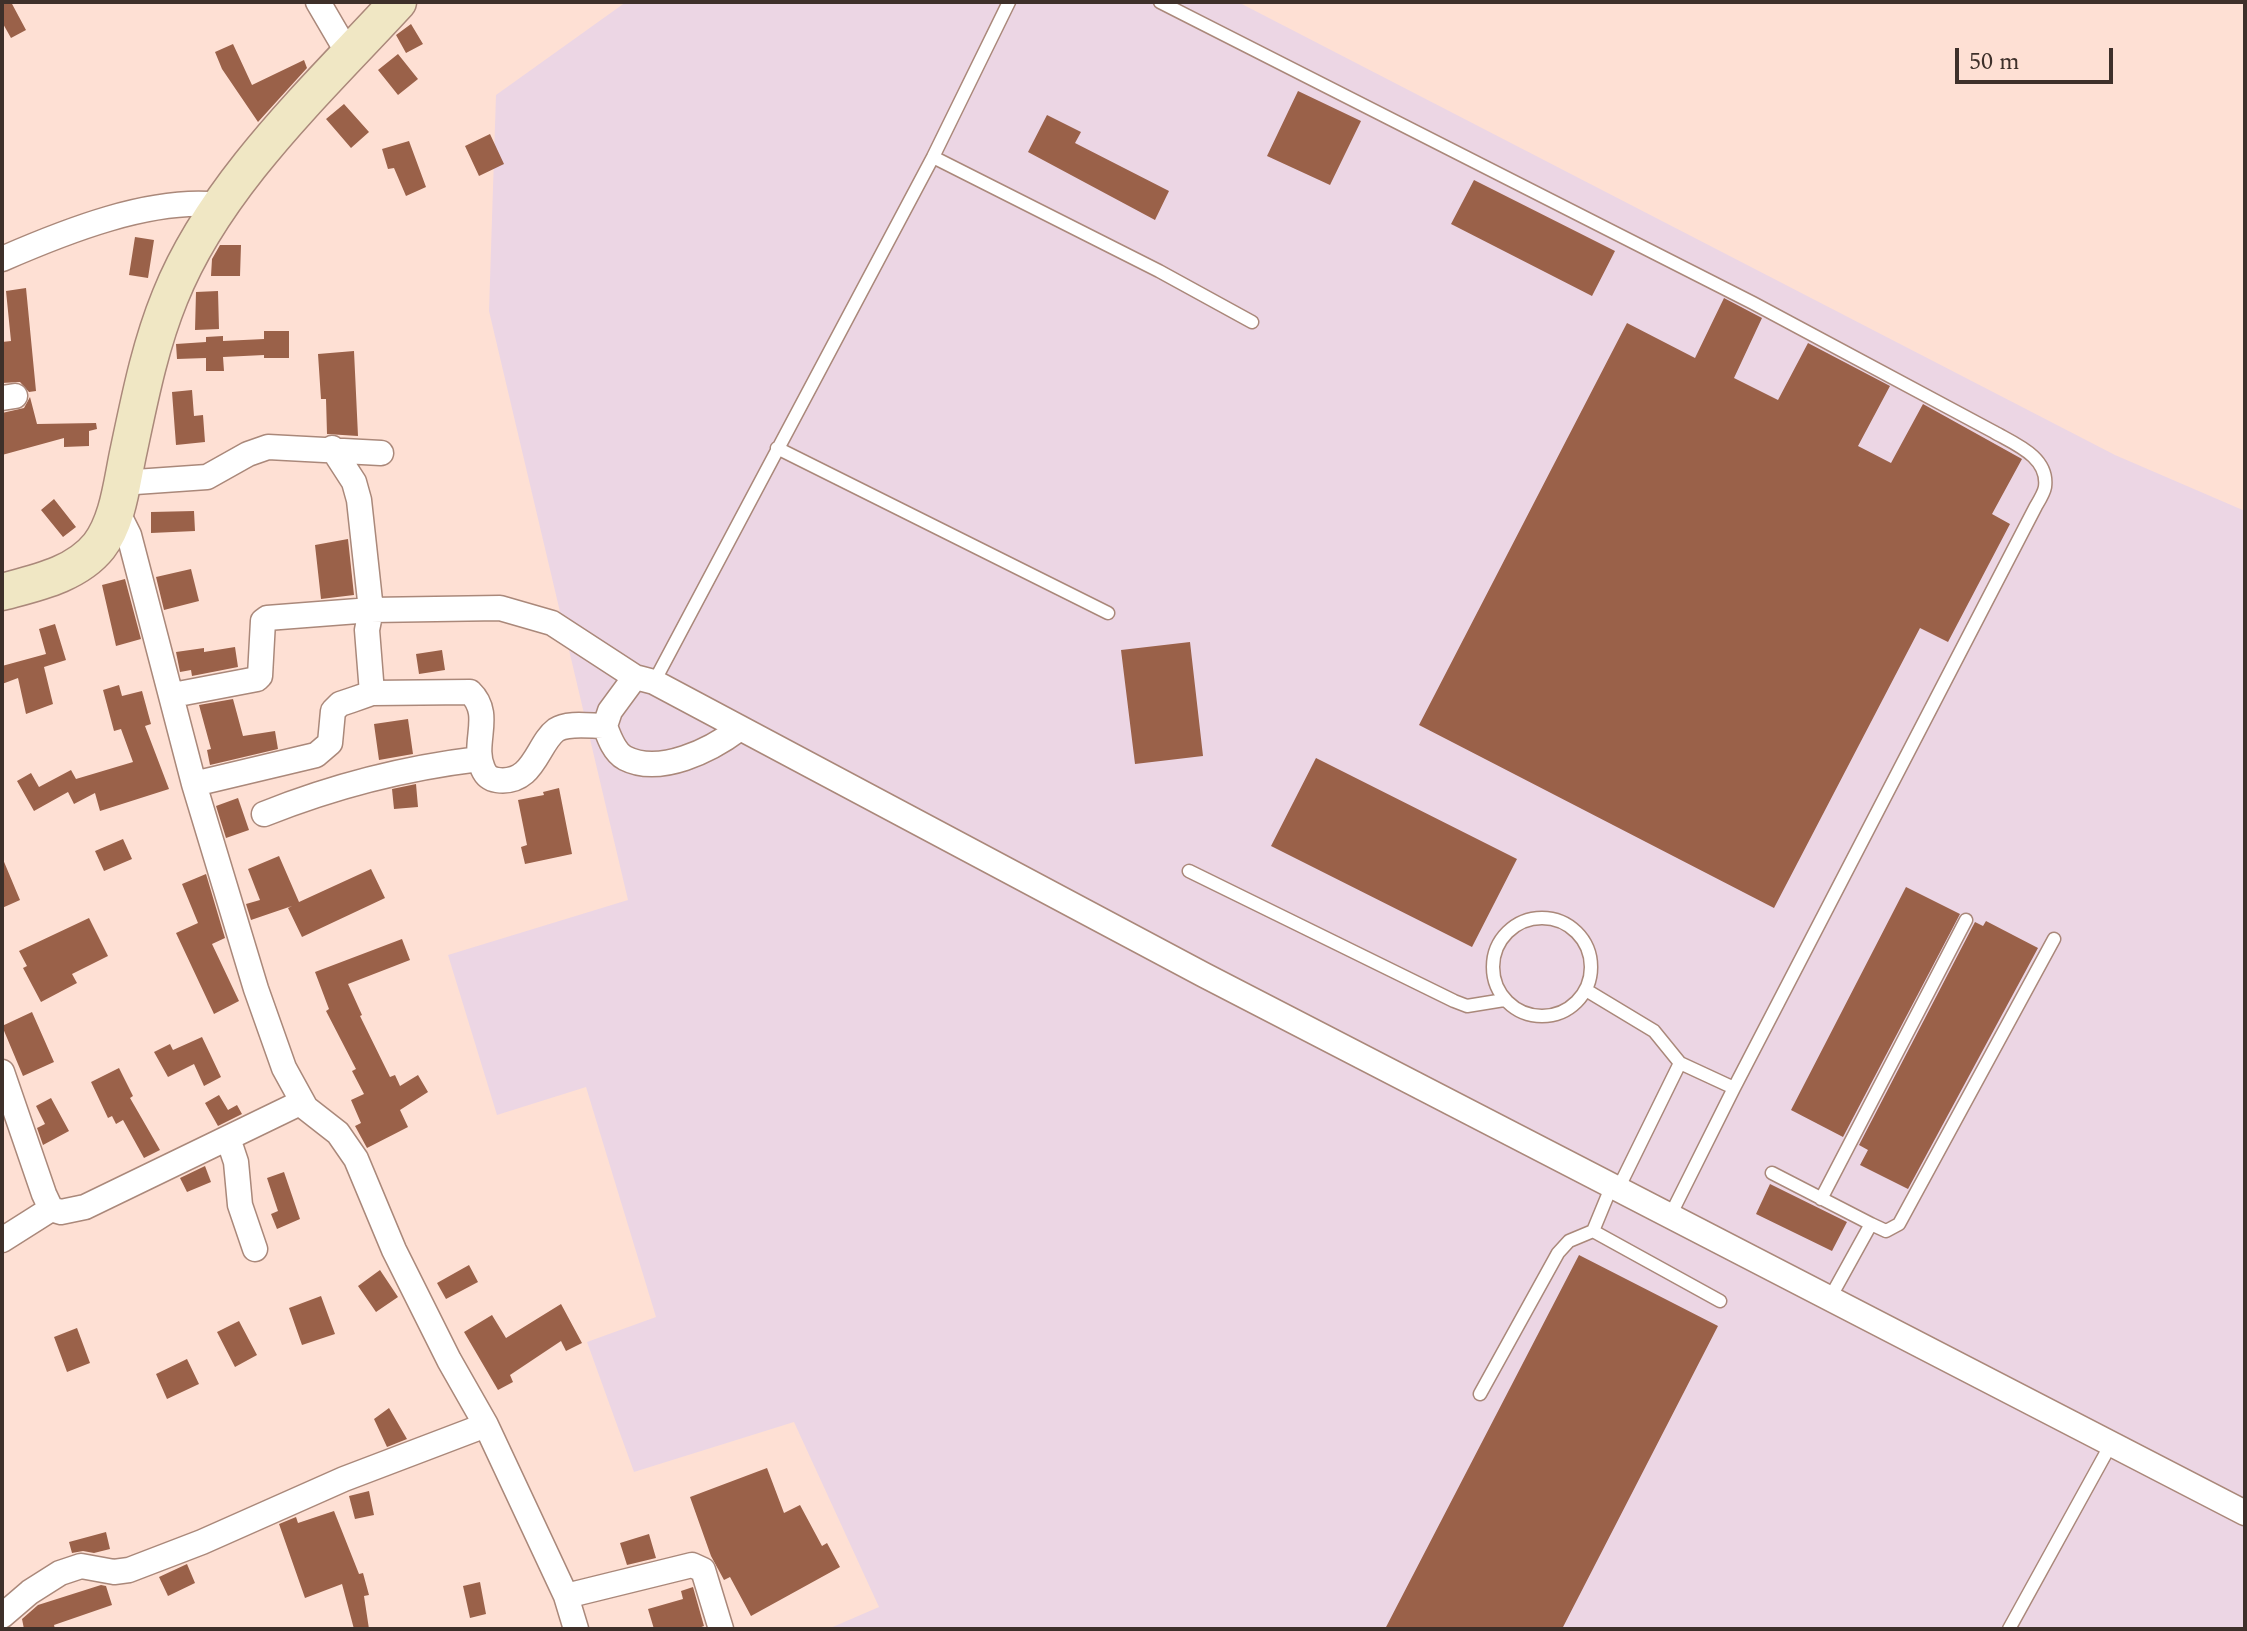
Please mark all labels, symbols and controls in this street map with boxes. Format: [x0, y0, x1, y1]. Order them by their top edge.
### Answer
scale bar [1959, 32, 2117, 82]
text: 50 m [1969, 44, 2020, 80]

